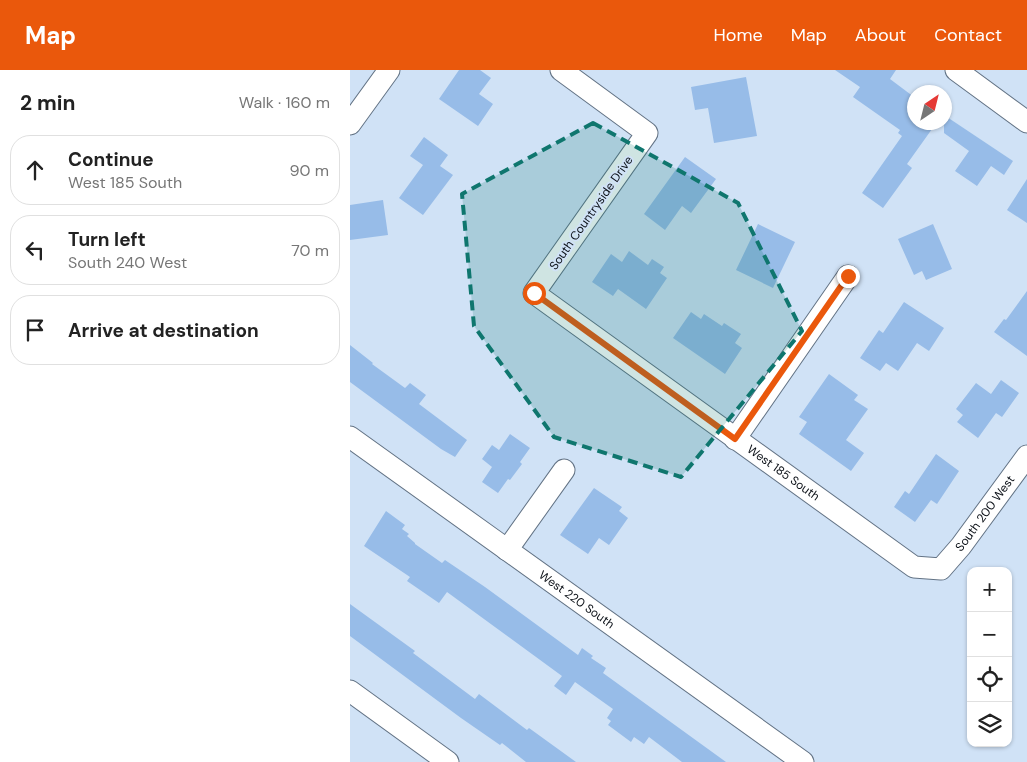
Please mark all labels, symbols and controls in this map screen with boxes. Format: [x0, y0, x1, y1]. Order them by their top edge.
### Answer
text: Map [25, 20, 76, 51]
text: Home [713, 23, 763, 47]
text: Map [791, 23, 827, 47]
text: About [855, 23, 906, 47]
text: Contact [934, 23, 1002, 47]
north arrow [907, 85, 952, 130]
text: 2 min [20, 89, 76, 117]
text: Walk · 160 m [239, 92, 330, 113]
text: Continue [68, 147, 154, 172]
street label: South Countryside Drive [546, 153, 637, 273]
icon: ahead [21, 156, 49, 184]
text: 90 m [289, 160, 329, 181]
text: West 185 South [68, 172, 182, 193]
text: Turn left [68, 227, 146, 252]
icon: left [21, 236, 49, 264]
text: 70 m [291, 240, 329, 261]
text: South 240 West [68, 252, 187, 273]
route end [837, 265, 860, 288]
route start [523, 282, 546, 305]
icon: arrive [21, 316, 49, 344]
text: Arrive at destination [68, 318, 259, 343]
street label: West 185 South [744, 441, 823, 504]
street label: South 200 West [952, 472, 1018, 555]
street label: West 220 South [536, 567, 618, 632]
map controls [967, 567, 1012, 747]
button: + [967, 567, 1012, 612]
button: − [967, 612, 1012, 657]
button: locate [967, 657, 1012, 702]
button: layers [967, 702, 1012, 747]

